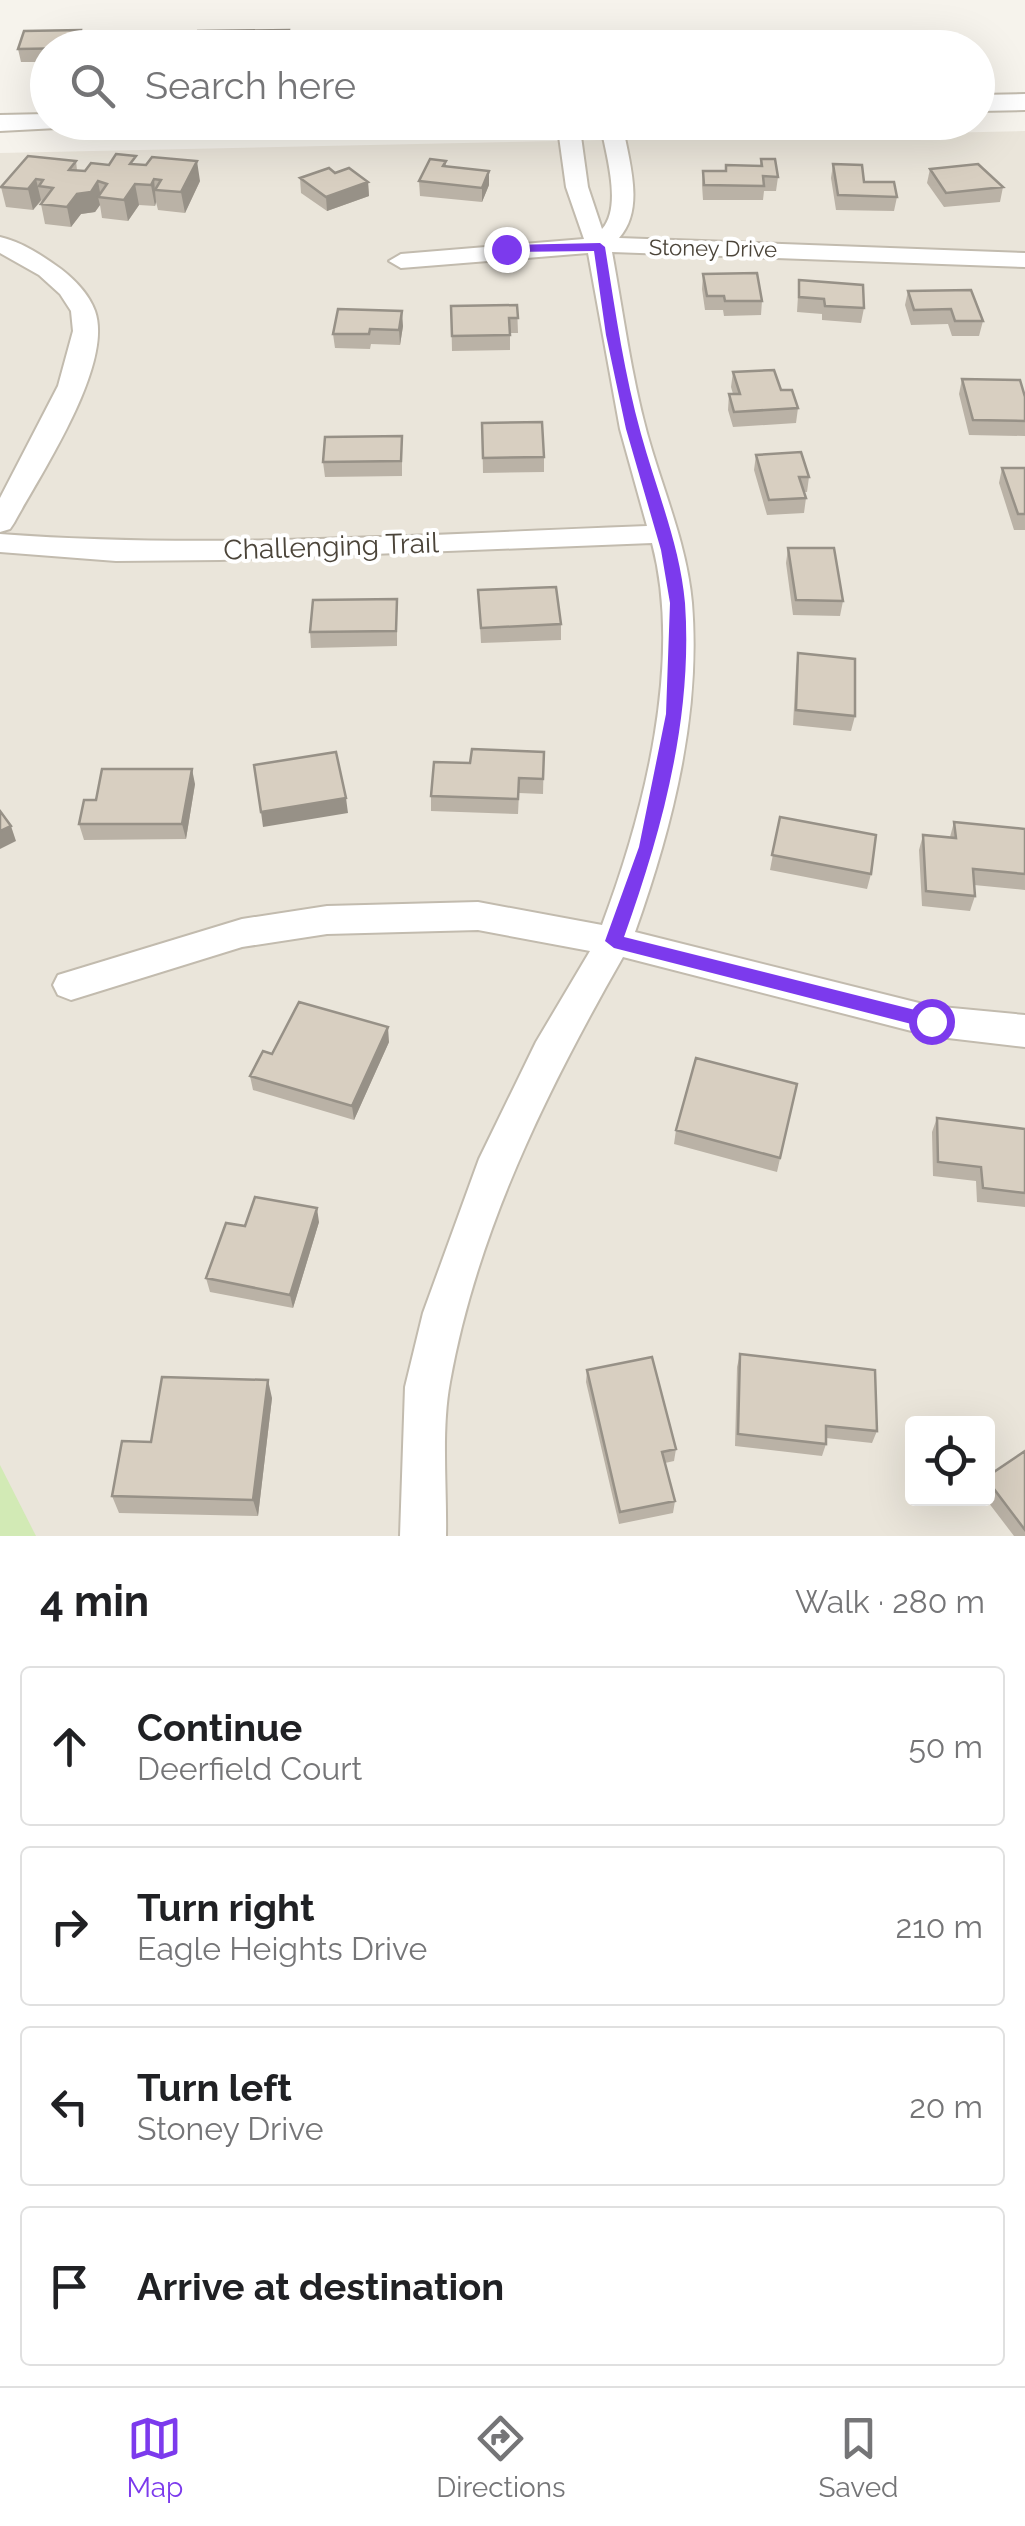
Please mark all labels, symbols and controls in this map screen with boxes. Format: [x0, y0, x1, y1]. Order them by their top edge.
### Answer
search box [30, 30, 995, 140]
icon: search [65, 58, 120, 113]
text: Search here [145, 63, 356, 108]
route end [484, 227, 530, 273]
street label: Stoney Drive [649, 234, 777, 262]
street label: Challenging Trail [223, 526, 440, 567]
route start [909, 999, 955, 1045]
map controls [905, 1416, 995, 1506]
button: locate [905, 1416, 995, 1506]
text: 4 min [40, 1577, 149, 1626]
text: Walk · 280 m [795, 1583, 985, 1620]
text: Continue [137, 1705, 302, 1750]
icon: ahead [42, 1719, 97, 1774]
text: 50 m [908, 1728, 983, 1765]
text: Deerfield Court [137, 1750, 362, 1787]
text: Turn right [137, 1885, 314, 1930]
icon: right [42, 1899, 97, 1954]
text: 210 m [895, 1908, 983, 1945]
text: Eagle Heights Drive [137, 1930, 427, 1967]
text: Turn left [137, 2065, 292, 2110]
icon: left [42, 2079, 97, 2134]
text: 20 m [909, 2088, 983, 2125]
text: Stoney Drive [137, 2110, 324, 2147]
icon: arrive [42, 2259, 97, 2314]
text: Arrive at destination [137, 2264, 504, 2309]
tab: Map [126, 2411, 183, 2504]
tab: Directions [436, 2411, 566, 2504]
tab: Saved [818, 2411, 899, 2504]

